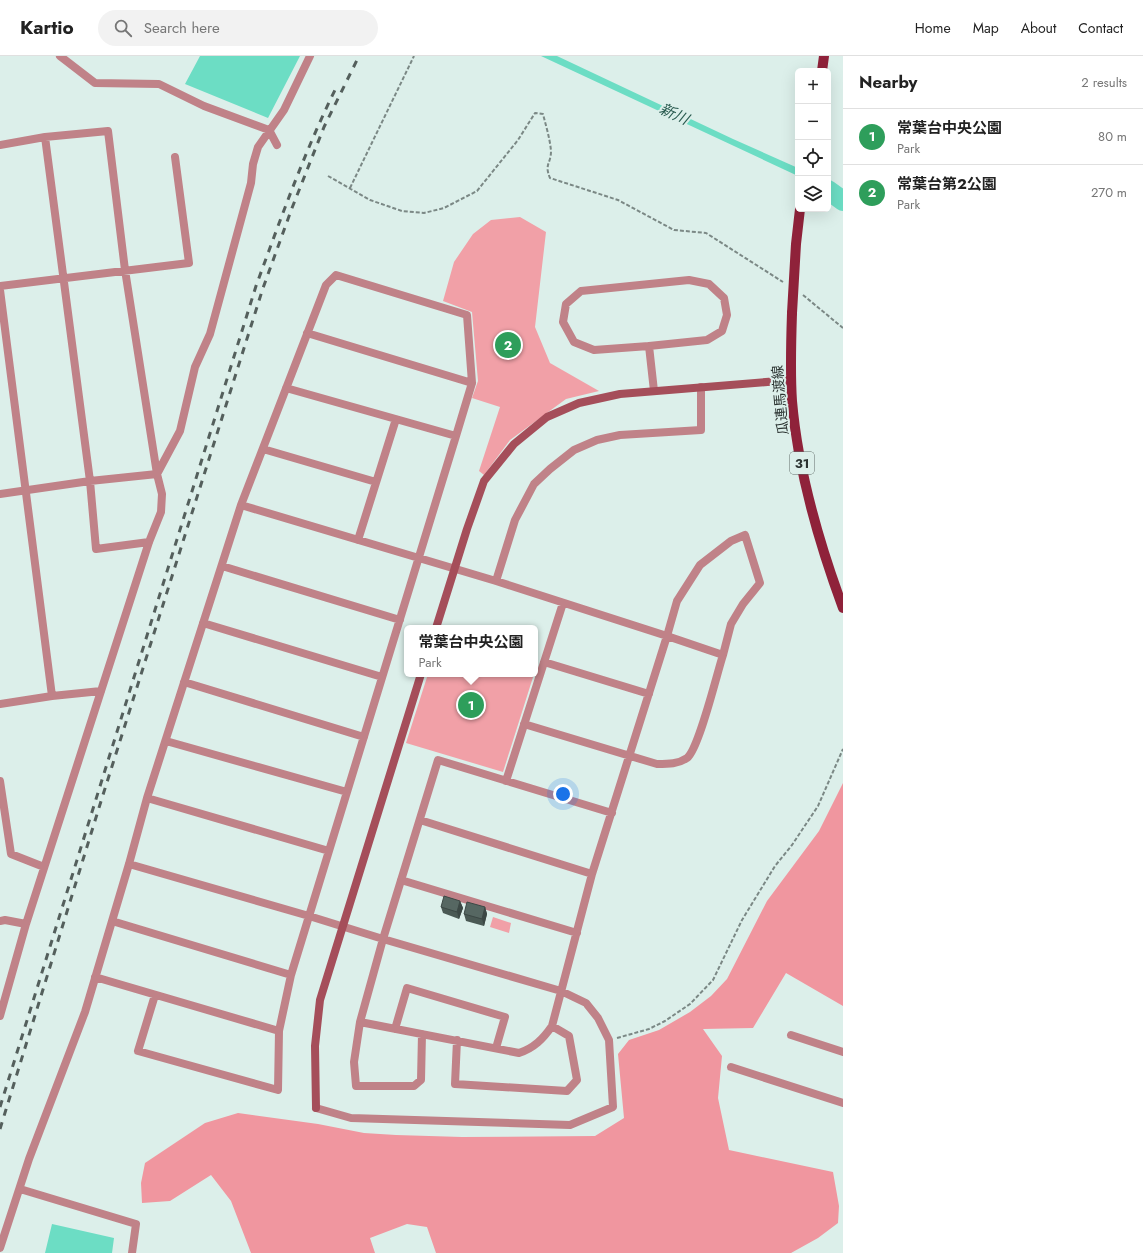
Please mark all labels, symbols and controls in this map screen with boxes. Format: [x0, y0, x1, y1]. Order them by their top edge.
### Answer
search box [98, 10, 378, 46]
text: Kartio [20, 14, 74, 41]
icon: search [112, 17, 134, 39]
text: Search here [144, 17, 220, 39]
text: Home [915, 18, 951, 38]
text: Map [973, 18, 999, 38]
text: About [1021, 18, 1056, 38]
text: Contact [1078, 18, 1123, 38]
map controls [795, 68, 831, 212]
button: + [795, 68, 831, 104]
text: Nearby [859, 70, 917, 94]
text: 2 results [1081, 73, 1127, 92]
water label: 新川 [656, 98, 694, 131]
button: − [795, 104, 831, 140]
text: 常葉台中央公園 [897, 117, 1002, 139]
text: 1 [869, 127, 875, 146]
text: 80 m [1098, 127, 1127, 146]
text: Park [897, 139, 920, 158]
button: locate [795, 140, 831, 176]
text: 常葉台第2公園 [897, 173, 997, 195]
button: layers [795, 176, 831, 212]
text: 2 [868, 183, 876, 202]
text: 270 m [1091, 183, 1127, 202]
text: Park [897, 195, 920, 214]
pin: 2 [495, 330, 521, 360]
street label: 瓜連馬渡線 [767, 364, 793, 436]
road number: 31 [790, 452, 814, 474]
popup [404, 625, 538, 677]
text: 常葉台中央公園 [418, 631, 524, 653]
text: Park [418, 653, 442, 672]
pin: 1 [458, 690, 484, 720]
your location [553, 784, 573, 804]

